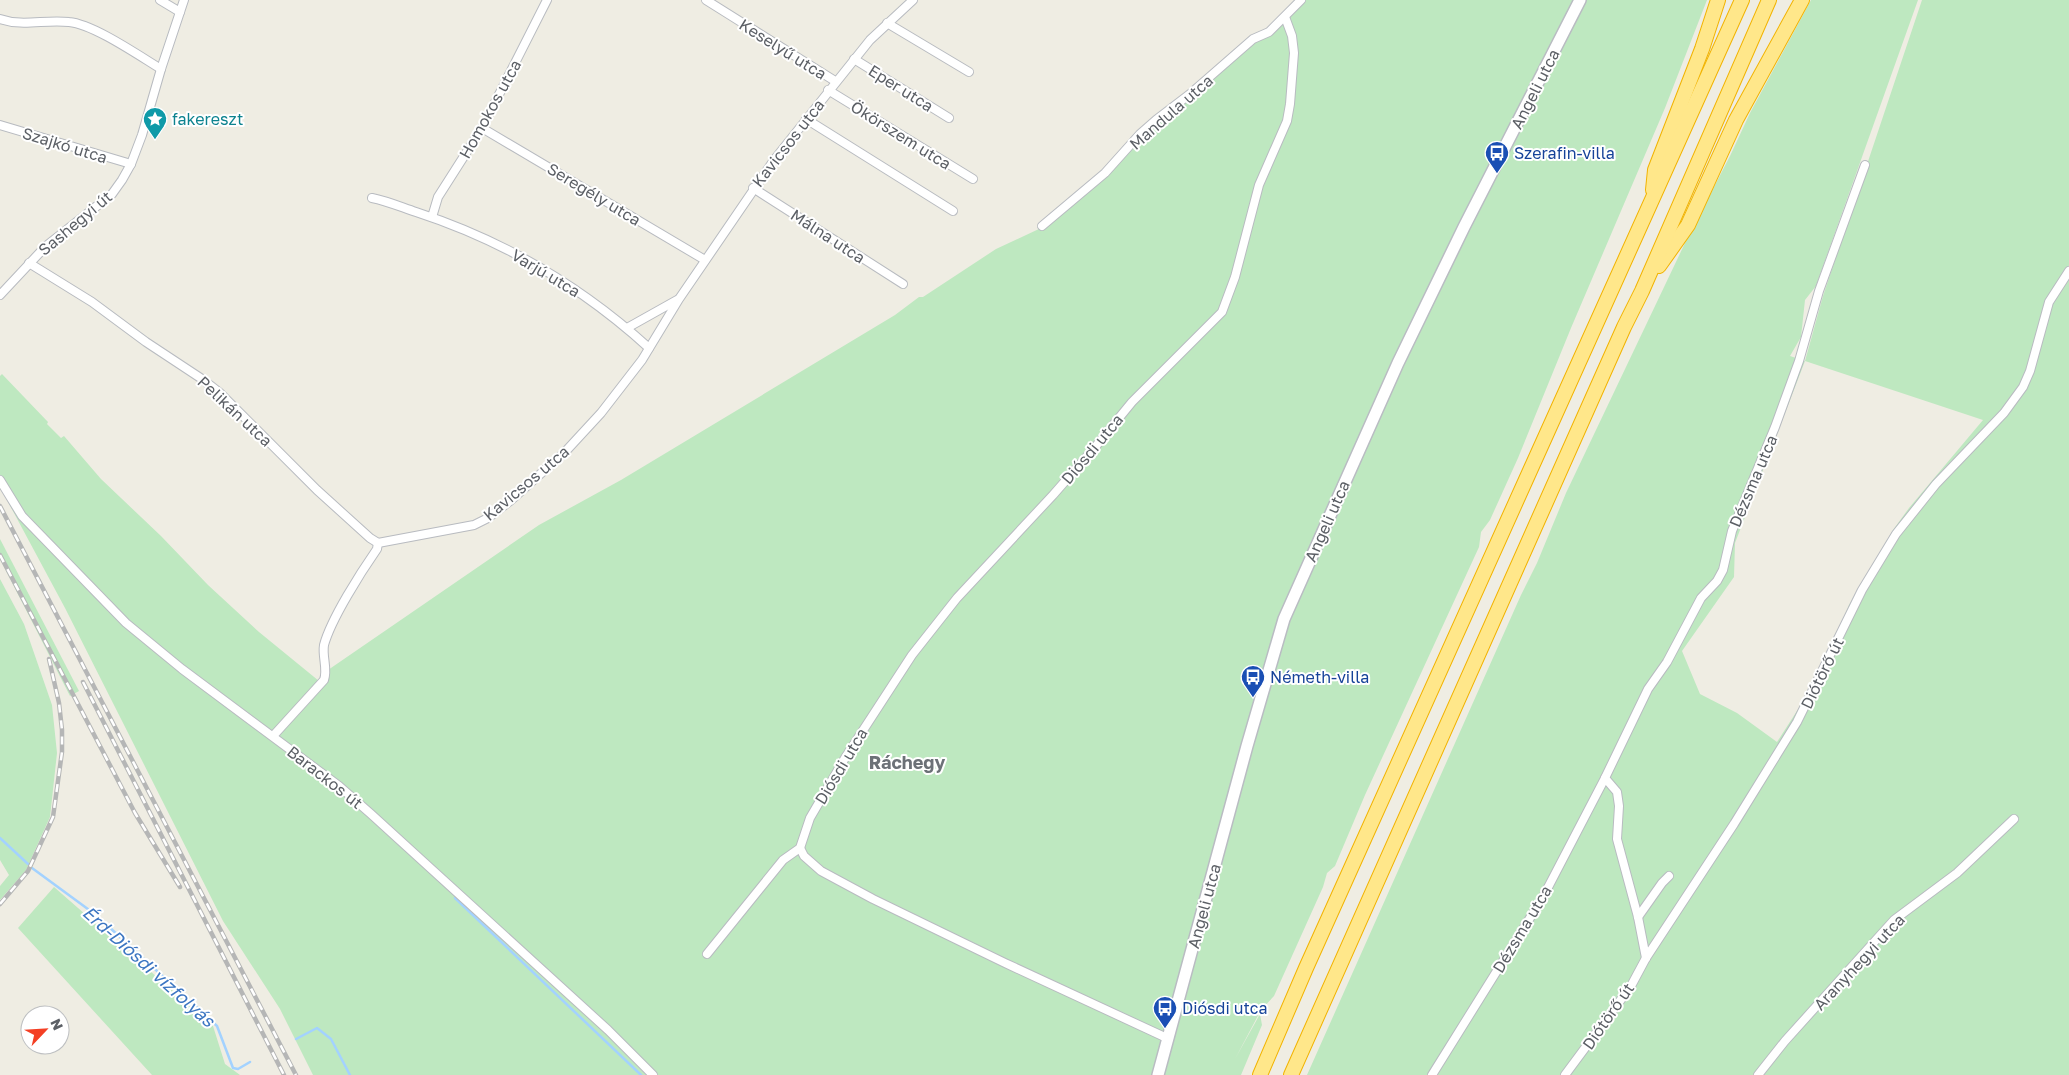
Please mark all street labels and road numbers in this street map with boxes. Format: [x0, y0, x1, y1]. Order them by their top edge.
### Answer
street label: Keselyű utca [736, 14, 830, 84]
street label: Angeli utca [1506, 46, 1564, 132]
street label: Homokos utca [455, 56, 525, 162]
street label: Eper utca [865, 60, 937, 116]
street label: Mandula utca [1125, 70, 1217, 154]
street label: Kavicsos utca [747, 95, 829, 191]
street label: Ökörszem utca [847, 96, 955, 174]
street label: Szajkó utca [20, 123, 110, 167]
street label: Seregély utca [544, 158, 644, 230]
street label: Sashegyi út [34, 186, 116, 260]
street label: Málna utca [787, 205, 869, 267]
street label: Varjú utca [508, 245, 584, 301]
street label: Pelikán utca [194, 371, 276, 451]
street label: Diósdi utca [1057, 410, 1127, 488]
street label: Dézsma utca [1725, 432, 1781, 530]
street label: Kavicsos utca [479, 441, 573, 525]
street label: Angeli utca [1300, 477, 1354, 565]
street label: Diótörő út [1796, 634, 1848, 712]
street label: Diósdi utca [810, 724, 872, 808]
street label: Barackos út [283, 741, 367, 813]
street label: Angeli utca [1183, 861, 1225, 951]
street label: Dézsma utca [1488, 882, 1556, 976]
street label: Aranyhegyi utca [1809, 910, 1909, 1014]
street label: Diótörő út [1578, 979, 1638, 1053]

